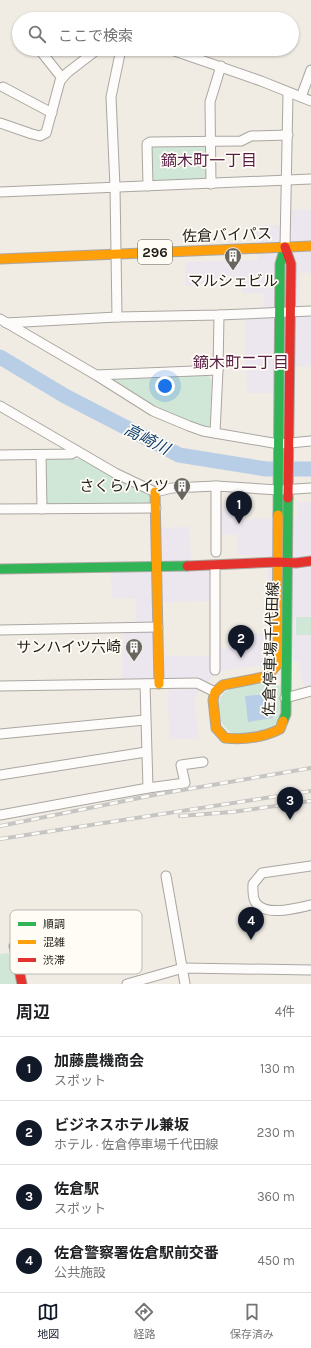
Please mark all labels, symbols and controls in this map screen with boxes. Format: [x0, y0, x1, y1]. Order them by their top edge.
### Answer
search box [12, 12, 299, 56]
icon: search [26, 23, 48, 45]
text: ここで検索 [58, 27, 133, 45]
district label: 鏑木町一丁目 [161, 151, 257, 170]
street label: 佐倉バイパス [182, 224, 272, 246]
road number: 296 [138, 240, 172, 264]
building icon: マルシェビル [223, 246, 243, 271]
place label: マルシェビル [188, 272, 278, 290]
district label: 鏑木町二丁目 [193, 353, 289, 372]
your location [155, 376, 175, 396]
water label: 高崎川 [121, 420, 174, 459]
building icon: さくらハイツ [172, 476, 192, 501]
place label: さくらハイツ [79, 477, 169, 495]
pin: 1 [226, 491, 252, 524]
street label: 佐倉停車場千代田線 [260, 581, 282, 717]
pin: 2 [228, 625, 254, 658]
building icon: サンハイツ六崎 [124, 637, 144, 662]
place label: サンハイツ六崎 [16, 638, 121, 656]
pin: 3 [277, 787, 303, 820]
pin: 4 [238, 907, 264, 940]
legend [10, 910, 142, 974]
text: 順調 [43, 918, 65, 931]
text: 混雑 [43, 936, 65, 949]
text: 渋滞 [43, 954, 65, 967]
text: 周辺 [16, 1002, 50, 1022]
text: 4件 [275, 1004, 295, 1019]
text: 加藤農機商会 [54, 1052, 144, 1070]
text: 1 [27, 1061, 31, 1076]
text: 130 m [260, 1061, 295, 1076]
text: スポット [54, 1073, 106, 1088]
text: ビジネスホテル兼坂 [54, 1116, 189, 1134]
text: 2 [25, 1125, 33, 1140]
text: 230 m [257, 1125, 295, 1140]
text: ホテル · 佐倉停車場千代田線 [54, 1137, 219, 1152]
text: 佐倉駅 [54, 1180, 99, 1198]
text: 3 [25, 1189, 33, 1204]
text: 360 m [257, 1189, 295, 1204]
text: スポット [54, 1201, 106, 1216]
text: 佐倉警察署佐倉駅前交番 [54, 1244, 219, 1262]
text: 4 [25, 1253, 33, 1268]
text: 450 m [257, 1253, 295, 1268]
text: 公共施設 [54, 1265, 106, 1280]
tab: 地図 [37, 1301, 59, 1341]
tab: 経路 [133, 1301, 155, 1341]
tab: 保存済み [230, 1301, 274, 1341]

